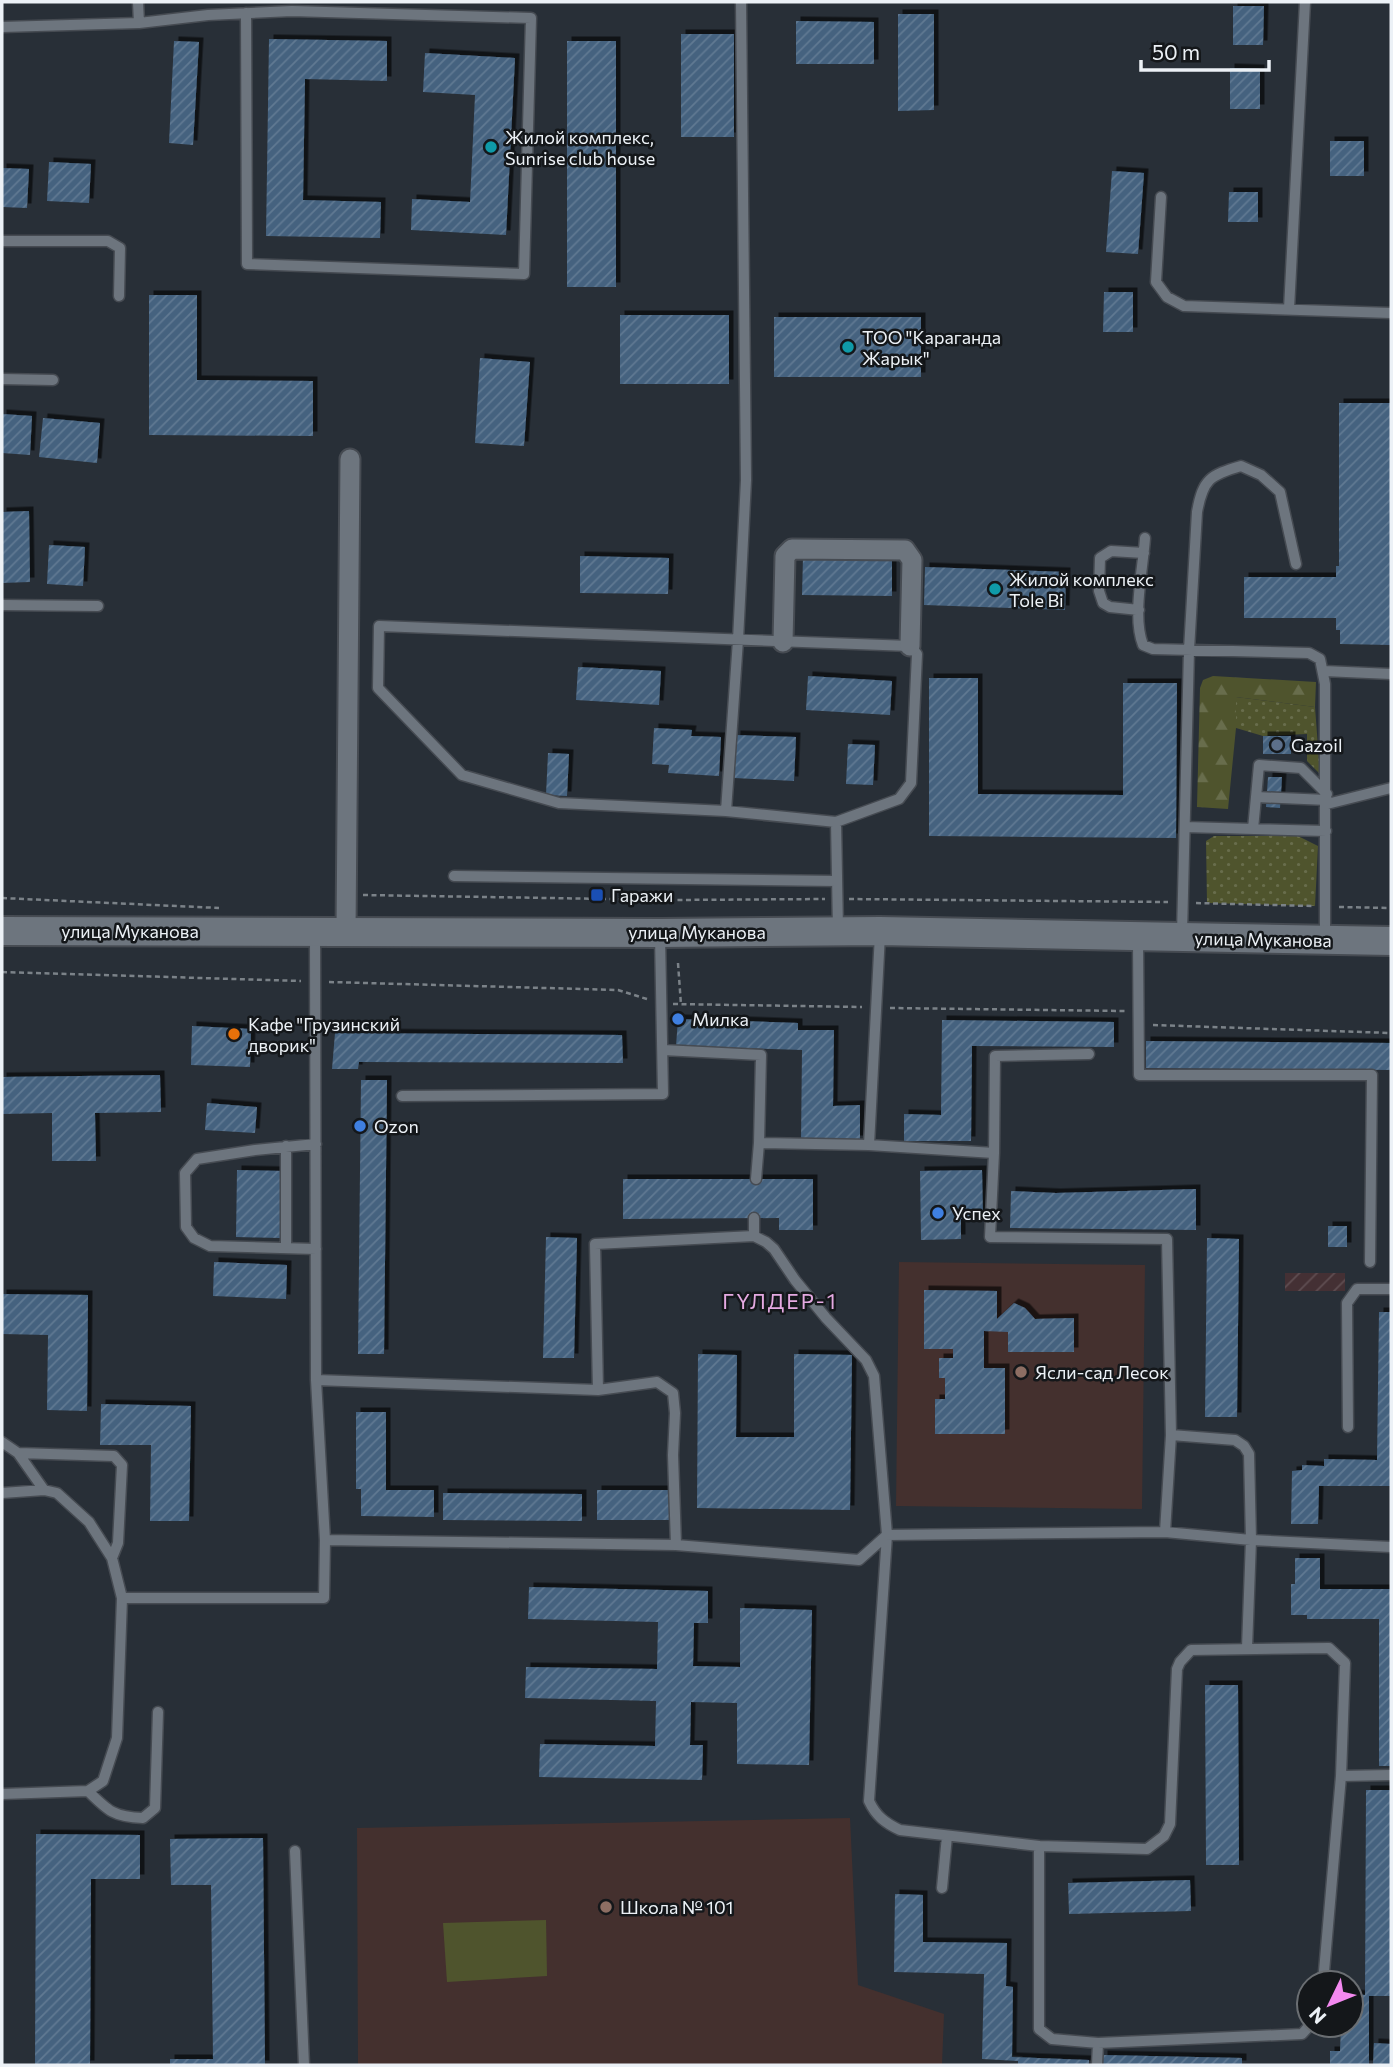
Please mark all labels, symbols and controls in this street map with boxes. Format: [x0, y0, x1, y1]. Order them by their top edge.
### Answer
scale bar [1141, 28, 1269, 72]
text: 50 m [1152, 39, 1200, 64]
place label: Жилой комплекс, Sunrise club house [505, 126, 655, 169]
marker: Жилой комплекс, Sunrise club house [483, 139, 499, 155]
place label: ТОО "Караганда Жарык" [862, 326, 1001, 369]
marker: ТОО "Караганда Жарык" [840, 339, 856, 355]
place label: Жилой комплекс Tole Bi [1009, 568, 1154, 611]
marker: Жилой комплекс Tole Bi [987, 581, 1003, 597]
place label: Gazoil [1291, 734, 1342, 756]
marker: Gazoil [1269, 737, 1285, 753]
place label: Гаражи [611, 884, 673, 906]
marker: Гаражи [589, 887, 605, 903]
street label: улица Муканова [61, 920, 199, 942]
street label: улица Муканова [628, 921, 766, 943]
street label: улица Муканова [1194, 927, 1332, 951]
place label: Милка [692, 1008, 749, 1030]
marker: Милка [670, 1011, 686, 1027]
place label: Кафе "Грузинский дворик" [248, 1013, 400, 1056]
marker: Кафе "Грузинский дворик" [226, 1026, 242, 1042]
place label: Ozon [374, 1115, 419, 1137]
marker: Ozon [352, 1118, 368, 1134]
place label: Успех [952, 1202, 1001, 1224]
marker: Успех [930, 1205, 946, 1221]
district label: ГҮЛДЕР-1 [722, 1288, 838, 1313]
place label: Ясли-сад Лесок [1035, 1361, 1169, 1383]
marker: Ясли-сад Лесок [1013, 1364, 1029, 1380]
place label: Школа № 101 [620, 1896, 734, 1918]
marker: Школа № 101 [598, 1899, 614, 1915]
north arrow [1295, 1969, 1365, 2039]
text: N [1304, 2003, 1330, 2029]

